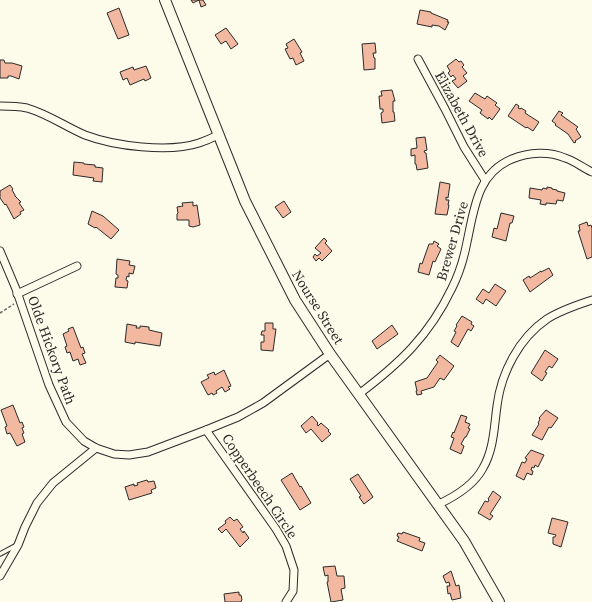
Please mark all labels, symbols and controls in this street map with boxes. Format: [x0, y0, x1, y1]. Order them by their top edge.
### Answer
street label: Elizabeth Drive [430, 67, 494, 161]
street label: Brewer Drive [431, 199, 473, 283]
street label: Nourse Street [287, 266, 349, 348]
street label: Olde Hickory Path [23, 293, 81, 407]
street label: Copperbeech Circle [217, 429, 303, 543]

